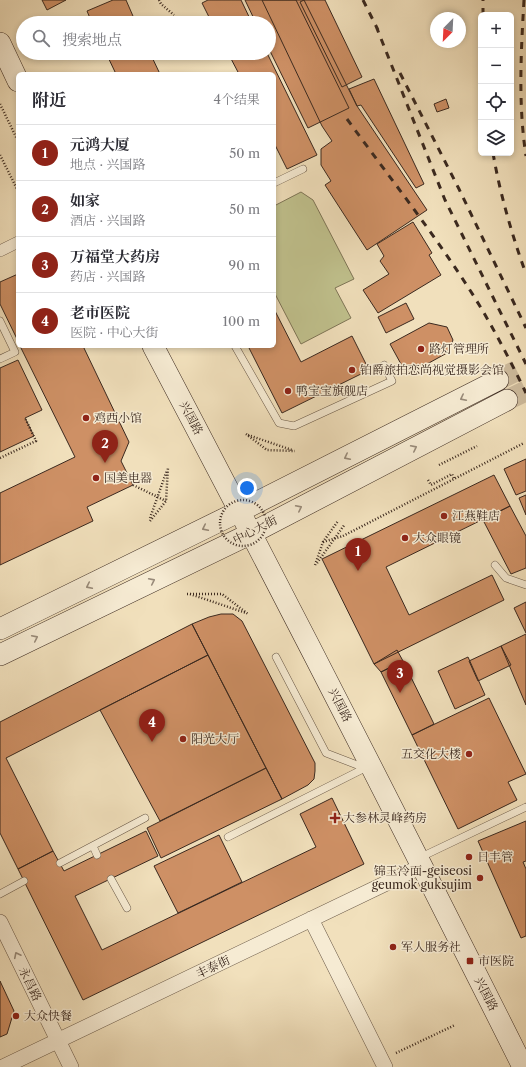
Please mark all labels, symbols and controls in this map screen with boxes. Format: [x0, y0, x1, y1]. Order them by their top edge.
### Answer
north arrow [430, 12, 466, 48]
map controls [478, 12, 514, 156]
button: + [478, 12, 514, 48]
search box [16, 16, 276, 60]
icon: search [30, 27, 52, 49]
text: 搜索地点 [62, 30, 122, 49]
button: − [478, 48, 514, 84]
button: locate [478, 84, 514, 120]
text: 附近 [32, 90, 66, 110]
text: 4个结果 [213, 91, 260, 107]
button: layers [478, 120, 514, 156]
text: 元鸿大厦 [70, 135, 130, 154]
text: 1 [42, 145, 48, 161]
text: 50 m [229, 145, 260, 161]
text: 地点 · 兴国路 [70, 156, 146, 172]
text: 如家 [70, 191, 100, 210]
text: 2 [41, 201, 49, 217]
text: 50 m [229, 201, 260, 217]
text: 酒店 · 兴国路 [70, 212, 146, 228]
text: 万福堂大药房 [70, 247, 160, 266]
text: 3 [41, 257, 49, 273]
text: 90 m [229, 257, 260, 273]
text: 药店 · 兴国路 [70, 268, 146, 284]
text: 老市医院 [70, 303, 130, 322]
text: 4 [41, 313, 49, 329]
text: 100 m [222, 313, 260, 329]
text: 医院 · 中心大街 [70, 324, 159, 340]
place label: 路灯管理所 [429, 341, 489, 356]
marker: 路灯管理所 [416, 344, 426, 354]
place label: 铂爵旅拍恋尚视觉摄影会馆 [360, 362, 504, 377]
marker: 铂爵旅拍恋尚视觉摄影会馆 [347, 365, 357, 375]
place label: 鸭宝宝旗舰店 [296, 383, 368, 398]
marker: 鸭宝宝旗舰店 [283, 386, 293, 396]
one-way arrow [460, 393, 467, 401]
street label: 兴国路 [176, 398, 207, 437]
place label: 鸡西小馆 [94, 410, 142, 425]
marker: 鸡西小馆 [81, 413, 91, 423]
pin: 2 [92, 430, 118, 463]
one-way arrow [410, 446, 417, 453]
one-way arrow [344, 452, 351, 460]
place label: 国美电器 [104, 470, 152, 485]
marker: 国美电器 [91, 473, 101, 483]
your location [237, 478, 257, 498]
one-way arrow [295, 505, 302, 513]
place label: 江燕鞋店 [452, 508, 500, 523]
marker: 江燕鞋店 [439, 511, 449, 521]
street label: 中心大街 [230, 512, 280, 547]
one-way arrow [202, 523, 210, 531]
place label: 大众眼镜 [413, 530, 461, 545]
marker: 大众眼镜 [400, 533, 410, 543]
pin: 1 [345, 538, 371, 571]
one-way arrow [148, 578, 155, 586]
one-way arrow [85, 581, 93, 589]
one-way arrow [31, 635, 38, 643]
pin: 3 [387, 660, 413, 693]
street label: 兴国路 [326, 685, 355, 724]
pin: 4 [139, 709, 165, 742]
place label: 阳光大厅 [191, 731, 239, 746]
marker: 阳光大厅 [178, 734, 188, 744]
place label: 五交化大楼 [401, 746, 461, 761]
marker: 五交化大楼 [464, 749, 474, 759]
place label: 大参林灵峰药房 [343, 810, 427, 825]
marker: 大参林灵峰药房 [330, 813, 340, 823]
place label: 日丰管 [477, 849, 513, 864]
marker: 日丰管 [464, 852, 474, 862]
place label: 锦玉冷面-geiseosi geumok guksujim [372, 863, 472, 892]
marker: 锦玉冷面-geiseosi geumok guksujim [475, 873, 485, 883]
place label: 军人服务社 [401, 939, 461, 954]
marker: 军人服务社 [388, 942, 398, 952]
street label: 丰泰街 [193, 951, 233, 981]
one-way arrow [14, 952, 22, 960]
place label: 市医院 [478, 953, 514, 968]
marker: 市医院 [465, 956, 475, 966]
street label: 永昌路 [16, 964, 45, 1003]
street label: 兴国路 [472, 974, 501, 1013]
place label: 大众快餐 [24, 1008, 72, 1023]
marker: 大众快餐 [11, 1011, 21, 1021]

